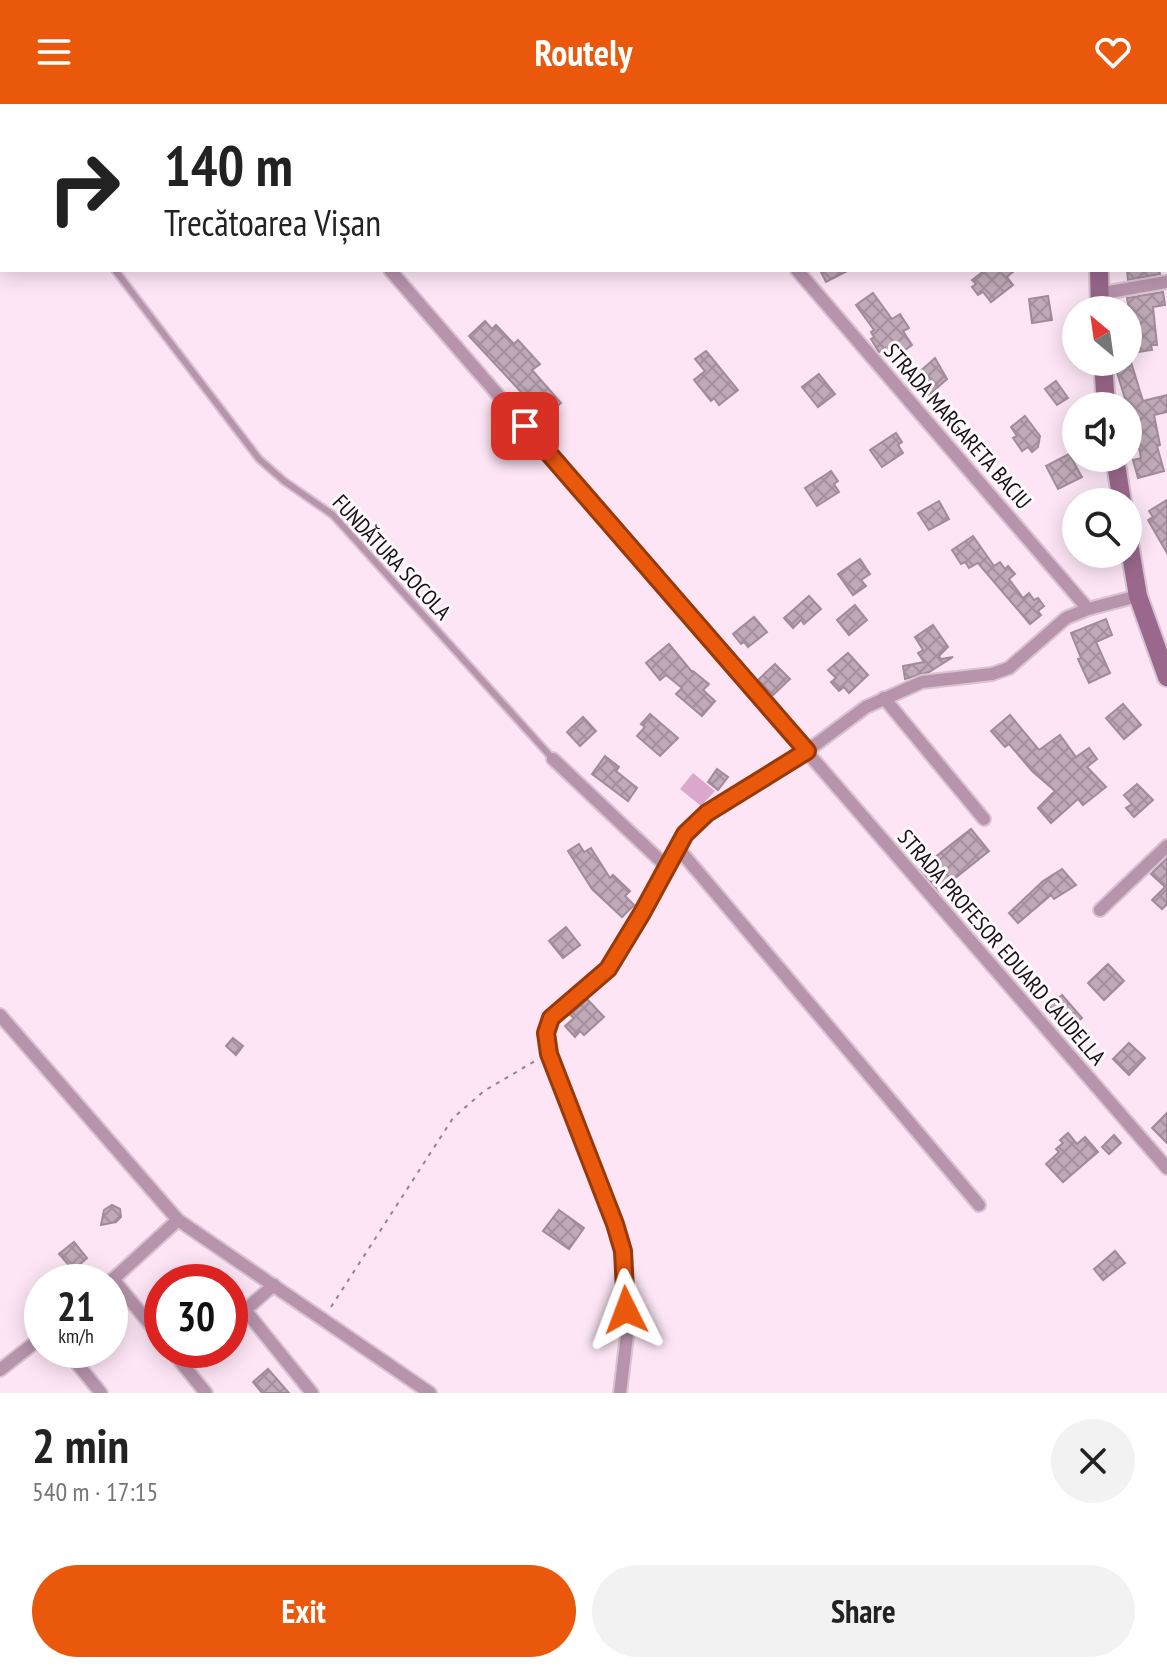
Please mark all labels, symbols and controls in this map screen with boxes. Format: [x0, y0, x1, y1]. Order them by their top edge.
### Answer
text: Routely [535, 29, 632, 76]
icon: menu [32, 30, 76, 74]
icon: heart [1091, 30, 1135, 74]
text: 140 m [164, 129, 293, 201]
icon: right [32, 136, 136, 240]
text: Trecătoarea Vișan [164, 199, 381, 246]
north arrow [1062, 296, 1142, 376]
map controls [1062, 296, 1142, 568]
street label: STRADA MARGARETA BACIU [878, 337, 1038, 515]
pin [491, 392, 559, 460]
button: sound [1062, 392, 1142, 472]
icon: arrive [503, 404, 547, 448]
button: search [1062, 488, 1142, 568]
street label: FUNDĂTURA SOCOLA [327, 489, 458, 626]
street label: STRADA PROFESOR EDUARD CAUDELLA [892, 823, 1112, 1071]
speed limit sign: 30 [144, 1264, 248, 1368]
position arrow [584, 1268, 668, 1352]
text: 21 [57, 1280, 95, 1332]
text: km/h [58, 1323, 94, 1349]
text: 2 min [32, 1414, 129, 1476]
button: close [1051, 1419, 1135, 1503]
text: 540 m · 17:15 [32, 1475, 158, 1508]
button: Exit [32, 1565, 576, 1657]
button: Share [592, 1565, 1135, 1657]

